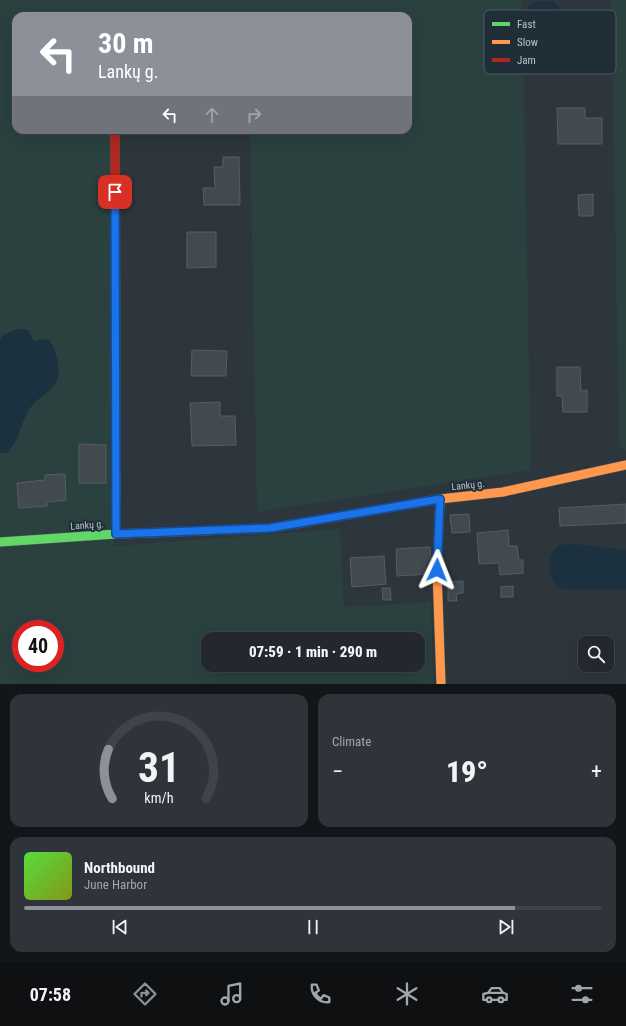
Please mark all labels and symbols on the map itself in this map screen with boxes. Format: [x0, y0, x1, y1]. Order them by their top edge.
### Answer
legend [484, 10, 616, 74]
text: Fast [517, 18, 536, 31]
text: Slow [517, 36, 538, 49]
text: Jam [517, 54, 536, 67]
pin [98, 175, 132, 209]
street label: Lankų g. [451, 478, 485, 492]
street label: Lankų g. [70, 518, 104, 532]
position arrow [416, 549, 458, 591]
speed limit sign: 40 [12, 620, 64, 672]

